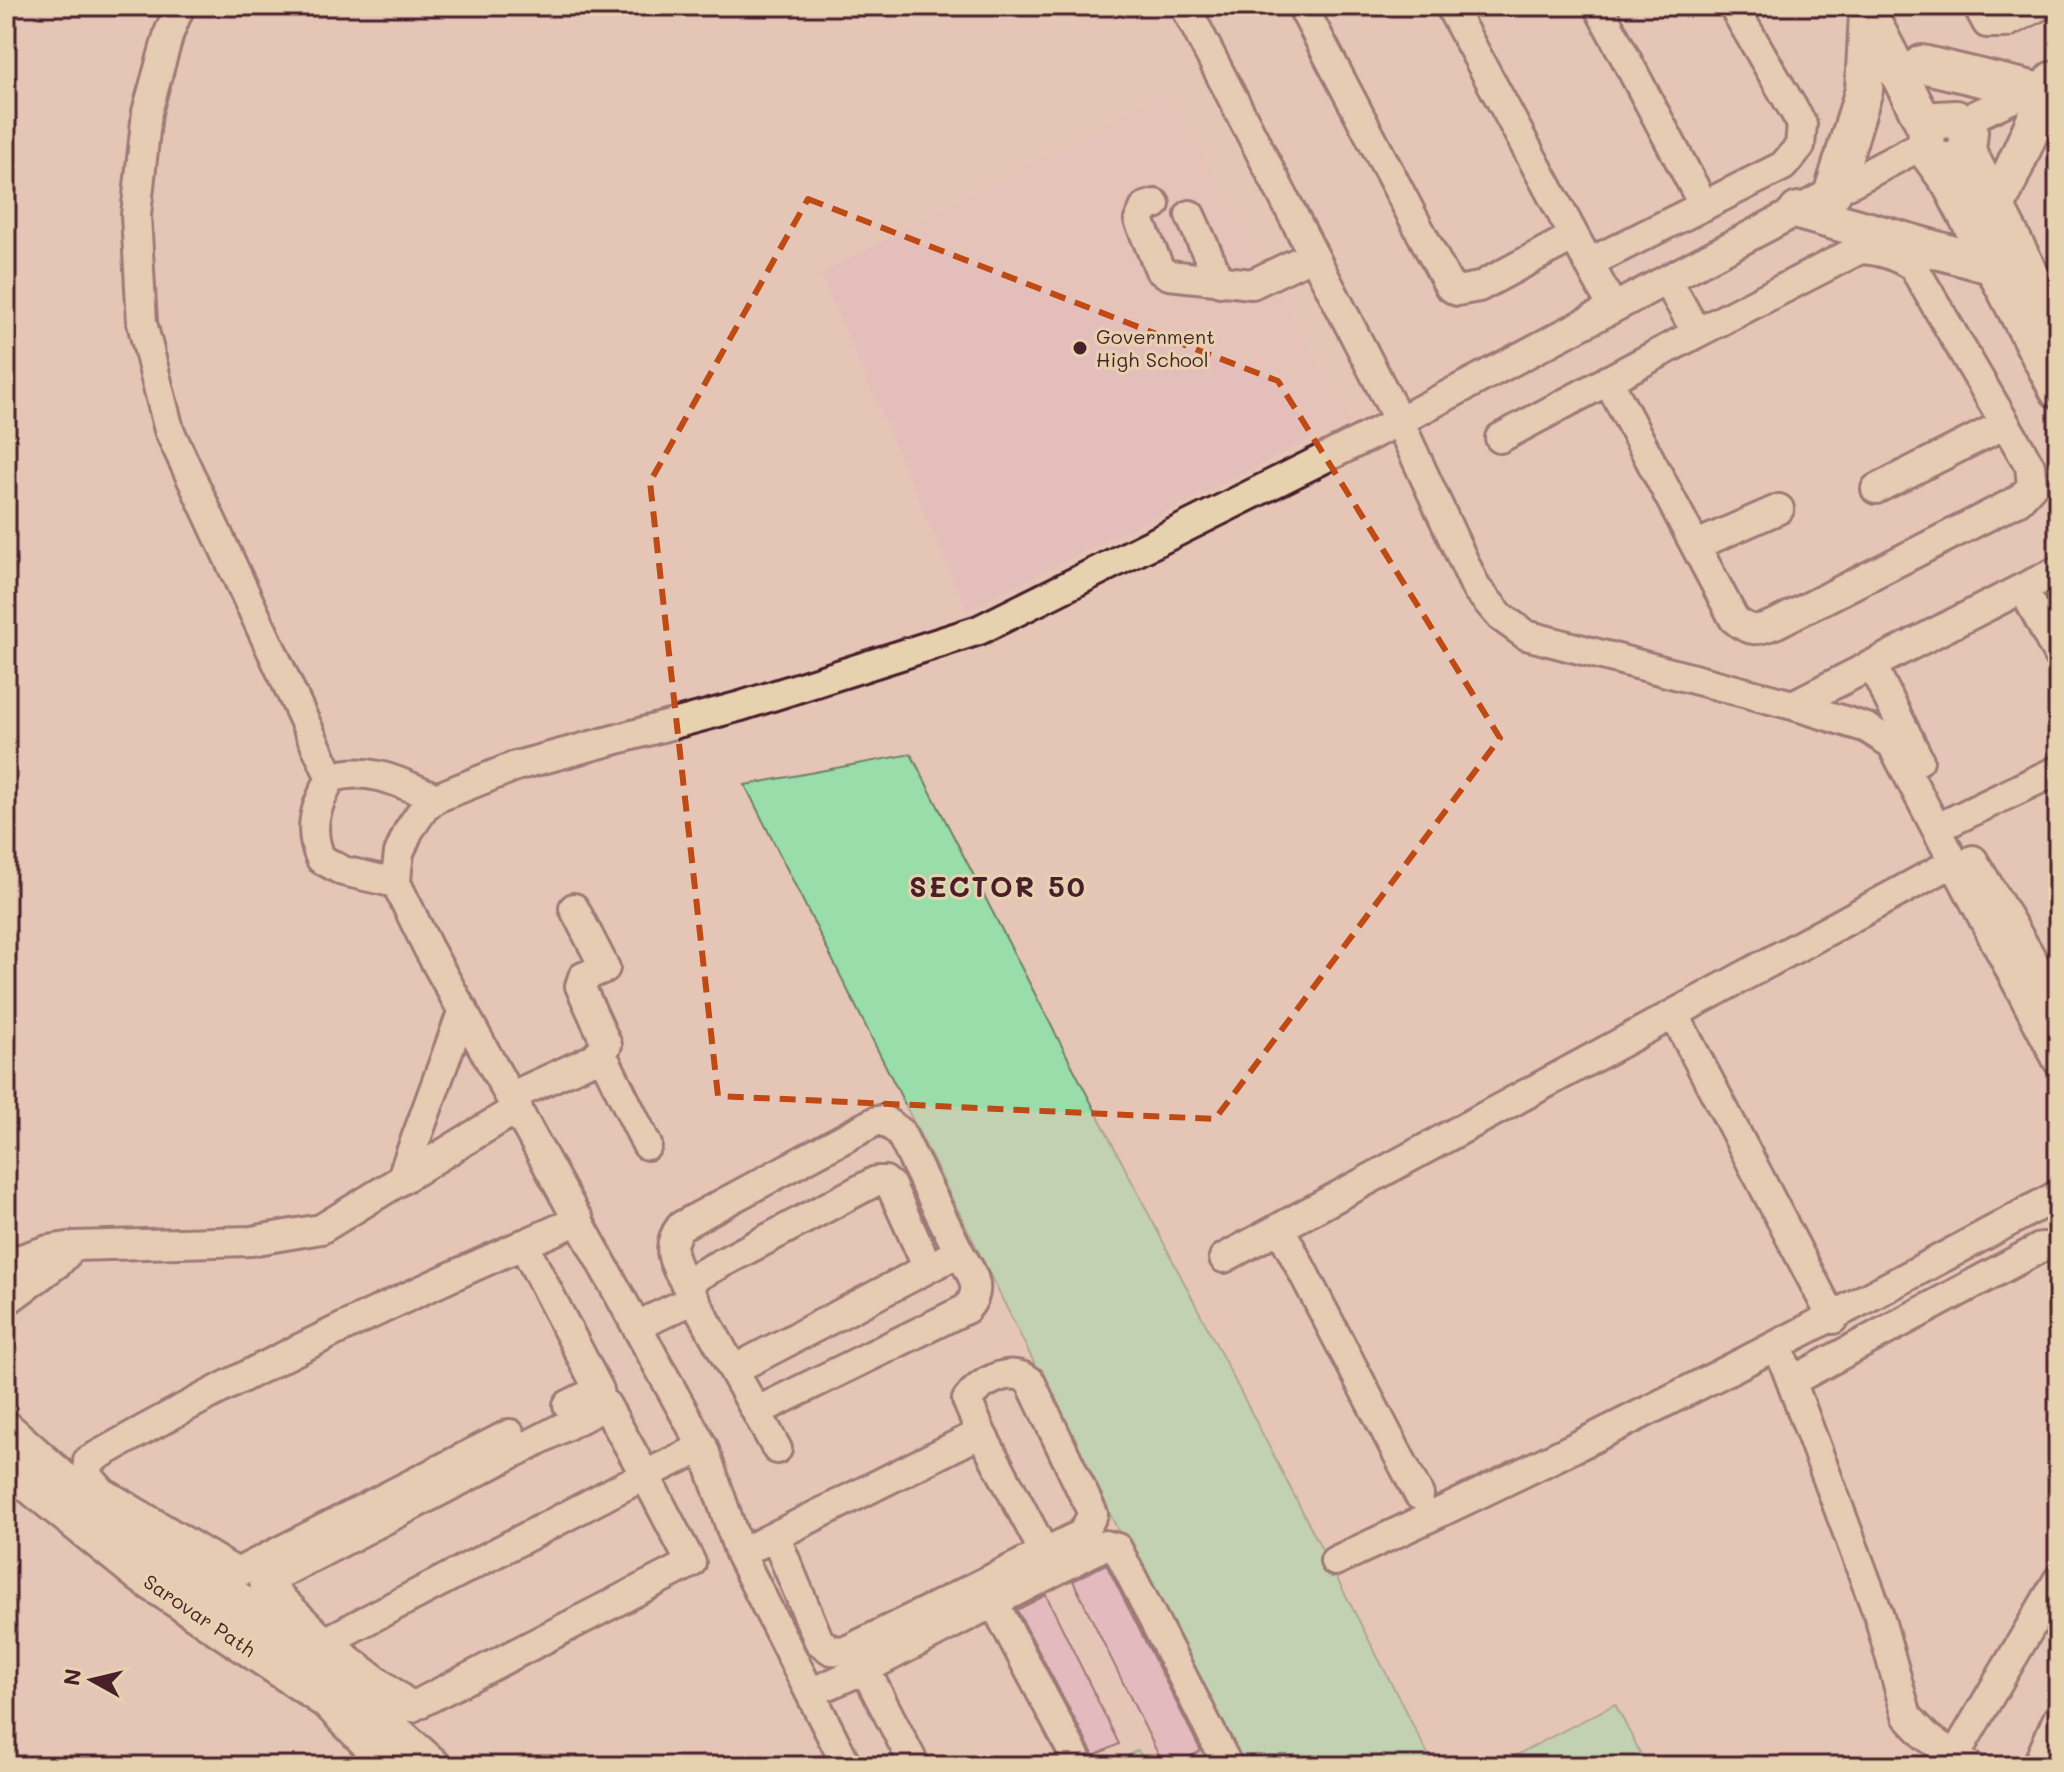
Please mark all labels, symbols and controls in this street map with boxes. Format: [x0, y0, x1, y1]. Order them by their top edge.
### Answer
place label: Government High School [1096, 323, 1215, 372]
marker: Government High School [1071, 339, 1089, 357]
district label: SECTOR 50 [909, 868, 1087, 904]
street label: Sarovar Path [139, 1568, 261, 1662]
north arrow [52, 1640, 132, 1720]
text: N [56, 1667, 87, 1687]

